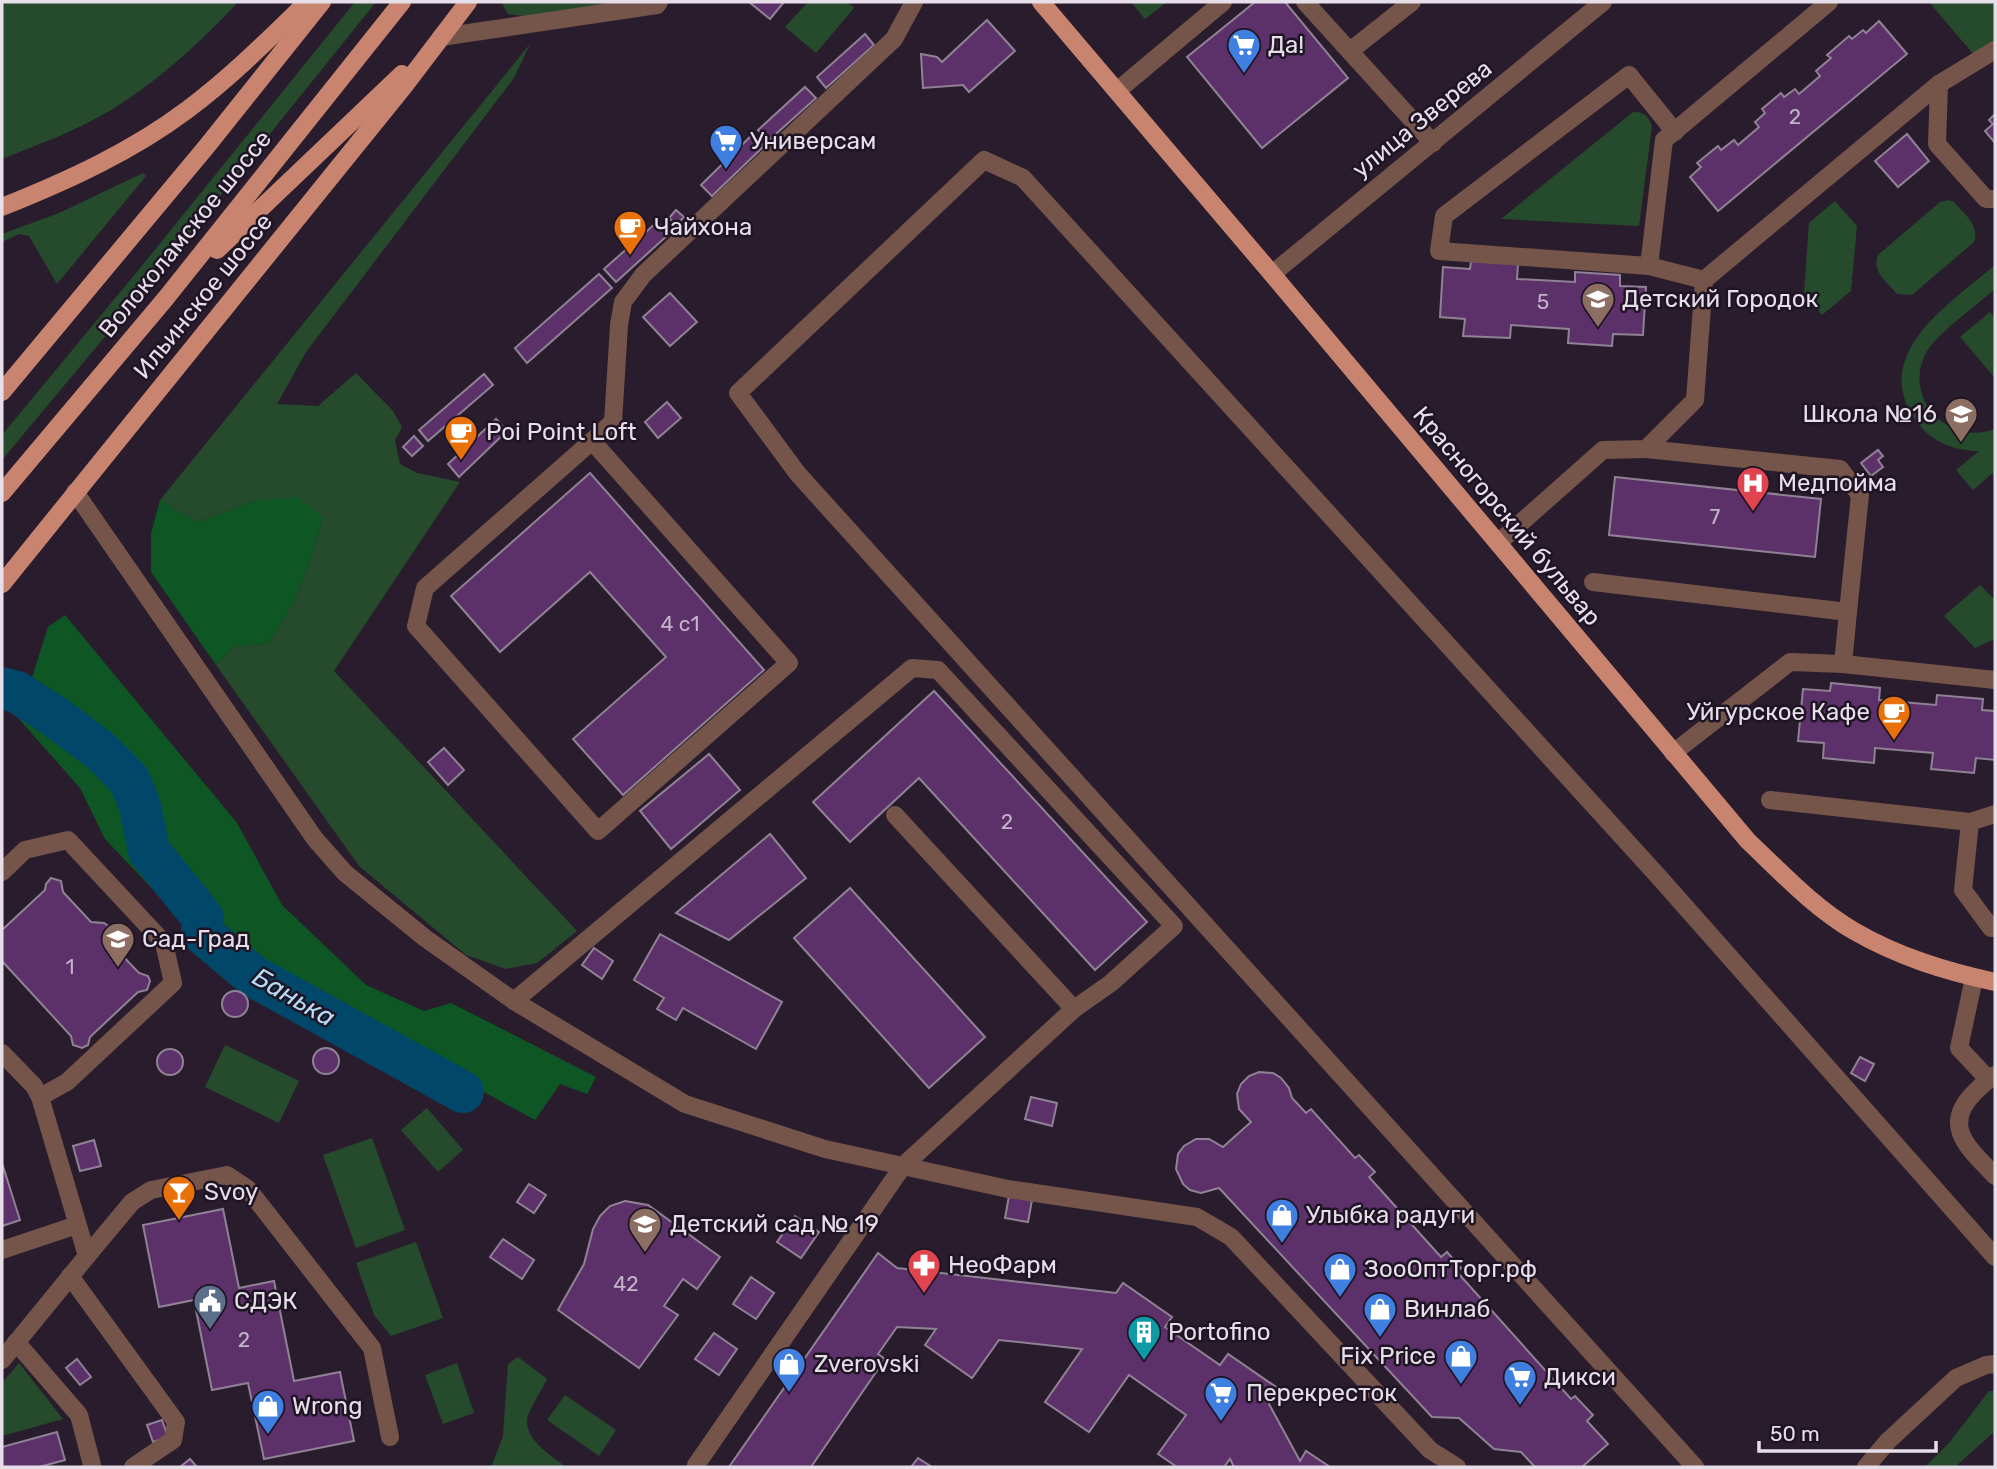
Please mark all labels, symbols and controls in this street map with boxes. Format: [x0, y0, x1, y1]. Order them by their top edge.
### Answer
supermarket icon: Да! [1225, 26, 1263, 75]
place label: Да! [1268, 31, 1304, 59]
street label: улица Зверева [1347, 54, 1497, 184]
house number: 2 [1789, 104, 1801, 129]
supermarket icon: Универсам [707, 122, 745, 171]
street label: Волоколамское шоссе [93, 125, 277, 343]
place label: Универсам [750, 127, 876, 155]
street label: Ильинское шоссе [128, 208, 278, 384]
cafe icon: Чайхона [611, 208, 649, 257]
place label: Чайхона [654, 213, 752, 241]
school or university icon: Детский Городок [1579, 280, 1617, 329]
place label: Детский Городок [1622, 285, 1819, 313]
house number: 5 [1537, 289, 1549, 314]
school or university icon: Школа №16 [1942, 395, 1980, 444]
place label: Школа №16 [1803, 400, 1937, 428]
street label: Красногорский бульвар [1407, 401, 1607, 631]
cafe icon: Poi Point Loft [442, 413, 480, 462]
place label: Poi Point Loft [486, 418, 637, 446]
hospital icon: Медпойма [1734, 464, 1772, 513]
place label: Медпойма [1778, 469, 1897, 497]
house number: 7 [1710, 504, 1721, 529]
house number: 4 с1 [661, 611, 699, 636]
cafe icon: Уйгурское Кафе [1875, 693, 1913, 742]
place label: Уйгурское Кафе [1687, 698, 1870, 726]
house number: 2 [1001, 809, 1013, 834]
school or university icon: Сад-Град [99, 920, 137, 969]
place label: Сад-Град [142, 925, 250, 953]
house number: 1 [66, 954, 75, 979]
water label: Банька [247, 962, 340, 1033]
bar icon: Svoy [160, 1173, 198, 1222]
place label: Svoy [204, 1178, 258, 1206]
shop icon: Улыбка радуги [1263, 1196, 1301, 1245]
place label: Улыбка радуги [1306, 1201, 1475, 1229]
school or university icon: Детский сад № 19 [626, 1205, 664, 1254]
place label: Детский сад № 19 [670, 1210, 879, 1238]
pharmacy icon: НеоФарм [905, 1246, 943, 1295]
shop icon: ЗооОптТорг.рф [1321, 1250, 1359, 1299]
place label: НеоФарм [948, 1251, 1057, 1279]
place label: ЗооОптТорг.рф [1364, 1255, 1537, 1283]
house number: 42 [613, 1271, 639, 1296]
public building icon: СДЭК [191, 1282, 229, 1331]
place label: СДЭК [234, 1287, 298, 1315]
shop icon: Винлаб [1361, 1290, 1399, 1339]
place label: Винлаб [1404, 1295, 1490, 1323]
building icon: Portofino [1125, 1313, 1163, 1362]
place label: Portofino [1168, 1318, 1271, 1346]
house number: 2 [238, 1327, 250, 1352]
shop icon: Fix Price [1442, 1337, 1480, 1386]
place label: Fix Price [1340, 1342, 1436, 1370]
shop icon: Zverovski [770, 1345, 808, 1394]
place label: Zverovski [814, 1350, 920, 1378]
supermarket icon: Дикси [1501, 1358, 1539, 1407]
place label: Дикси [1544, 1363, 1616, 1391]
supermarket icon: Перекресток [1202, 1374, 1240, 1423]
place label: Перекресток [1246, 1379, 1397, 1407]
shop icon: Wrong [249, 1387, 287, 1436]
place label: Wrong [292, 1392, 362, 1420]
scale bar [1759, 1410, 1936, 1454]
text: 50 m [1770, 1421, 1820, 1446]

